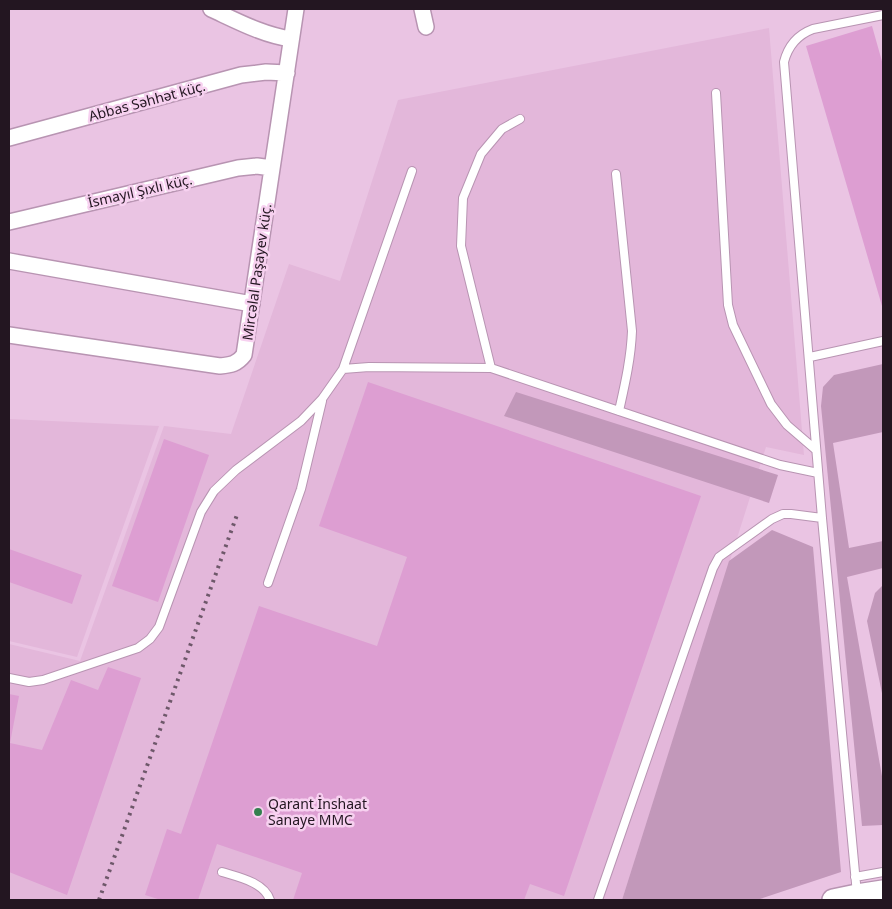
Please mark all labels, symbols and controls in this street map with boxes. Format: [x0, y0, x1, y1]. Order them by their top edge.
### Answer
street label: Abbas Səhhət küç. [86, 76, 208, 125]
street label: İsmayıl Şıxlı küç. [86, 169, 194, 212]
street label: Mircəlal Paşayev küç. [237, 202, 276, 342]
place label: Qarant İnshaat Sanaye MMC [268, 794, 367, 829]
marker: Qarant İnshaat Sanaye MMC [252, 806, 264, 818]

